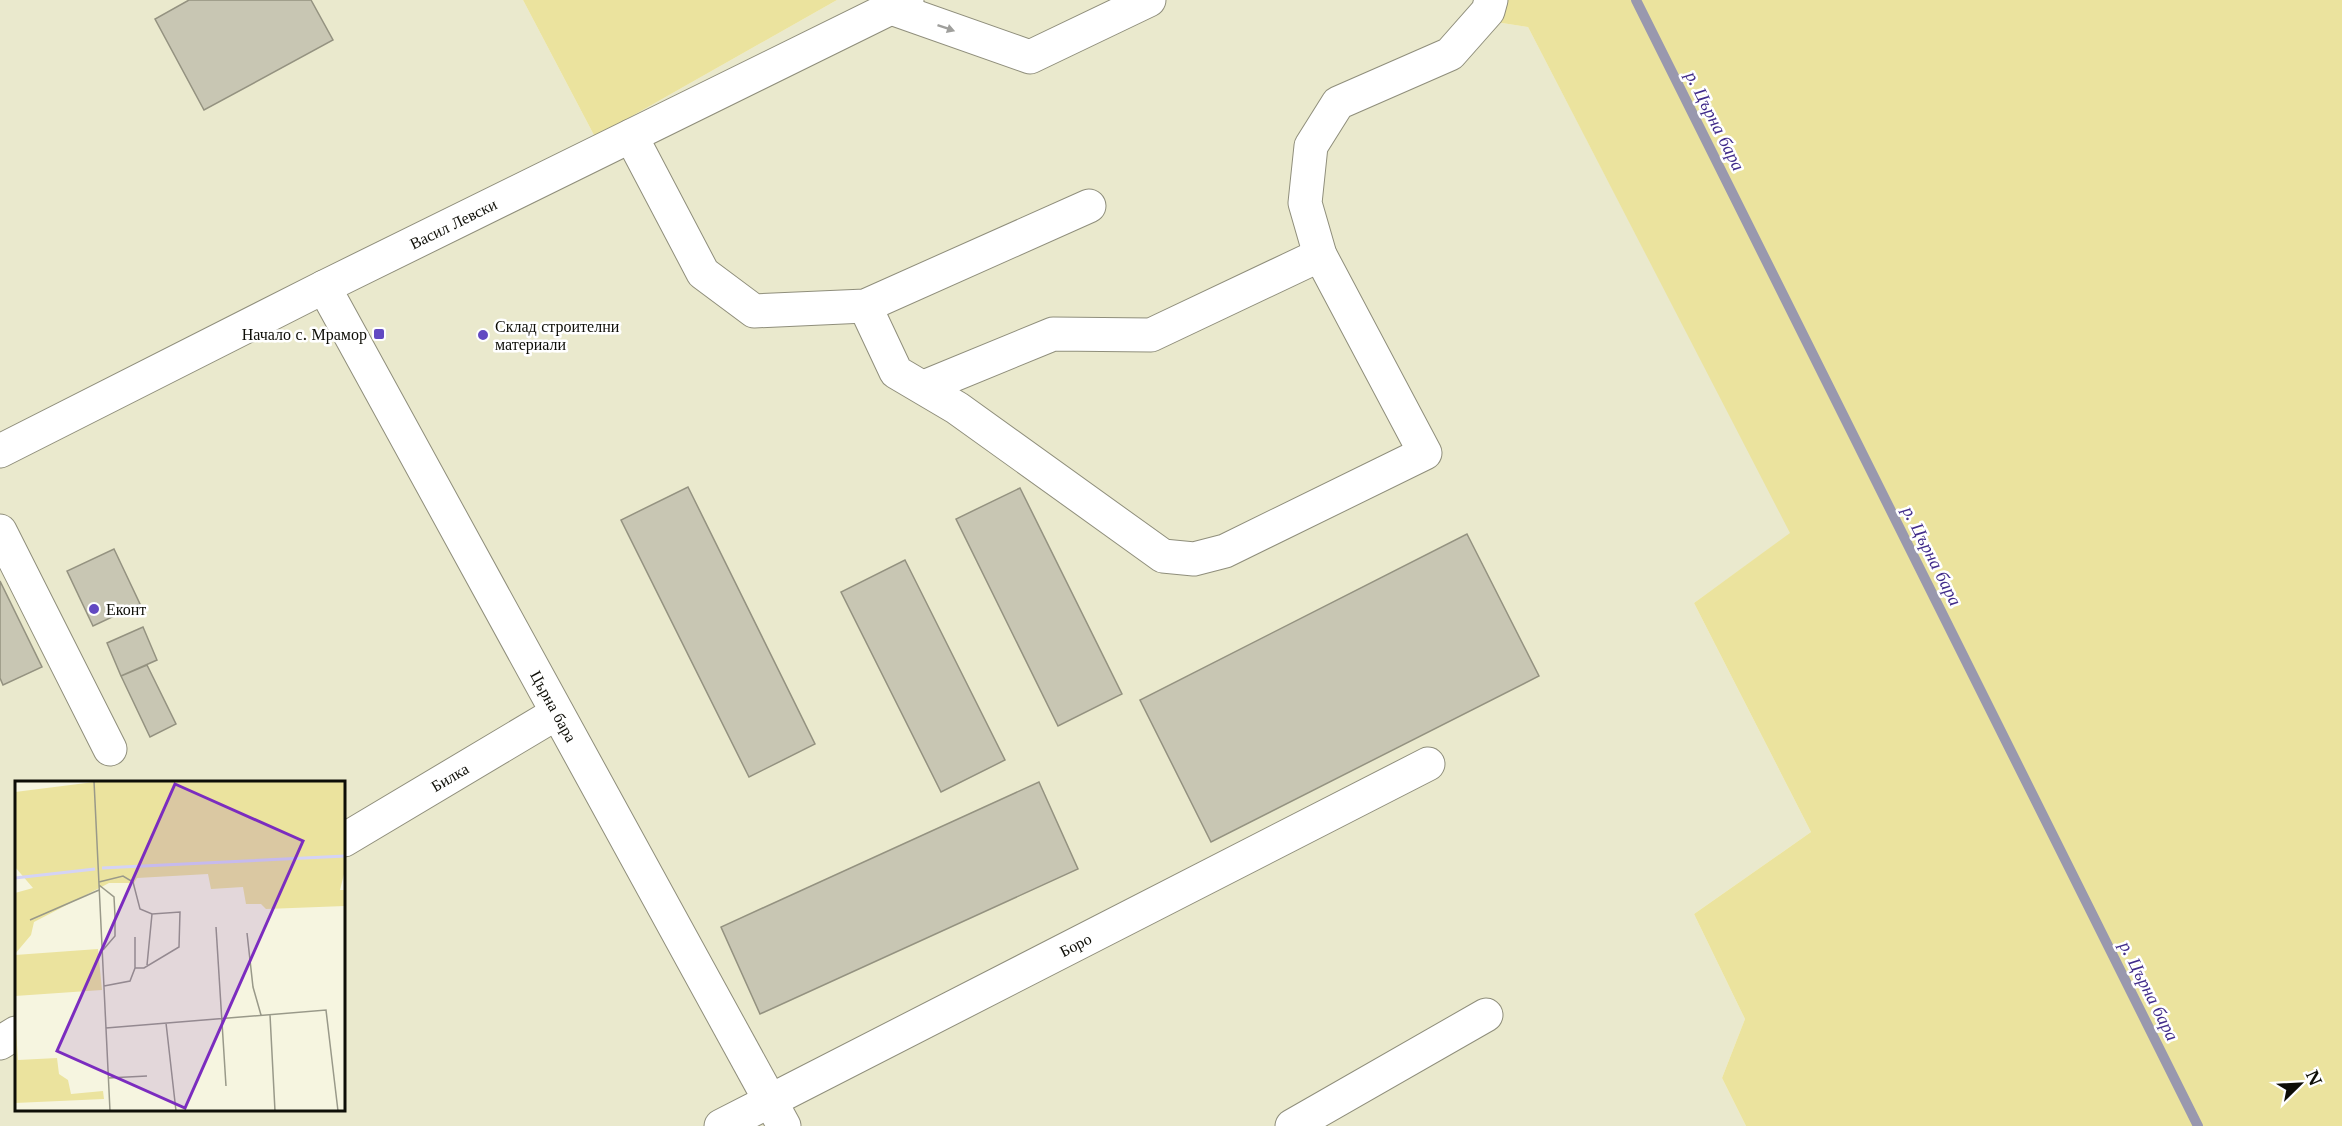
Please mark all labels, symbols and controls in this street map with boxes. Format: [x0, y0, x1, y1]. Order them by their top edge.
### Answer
one-way arrow [937, 23, 955, 33]
water label: р. Църна бара [1680, 66, 1750, 175]
street label: Васил Левски [406, 193, 500, 253]
place label: Склад строителни материали [495, 316, 620, 354]
place label: Начало с. Мрамор [242, 324, 367, 344]
marker: Начало с. Мрамор [372, 327, 386, 341]
marker: Склад строителни материали [476, 328, 490, 342]
water label: р. Църна бара [1897, 501, 1967, 610]
place label: Еконт [106, 599, 146, 619]
marker: Еконт [87, 602, 101, 616]
street label: Църна бара [526, 667, 581, 745]
street label: Билка [427, 758, 472, 796]
inset map [15, 781, 345, 1111]
street label: Боро [1056, 928, 1095, 961]
water label: р. Църна бара [2114, 936, 2184, 1045]
north arrow [2270, 1054, 2330, 1114]
text: N [2302, 1067, 2326, 1089]

